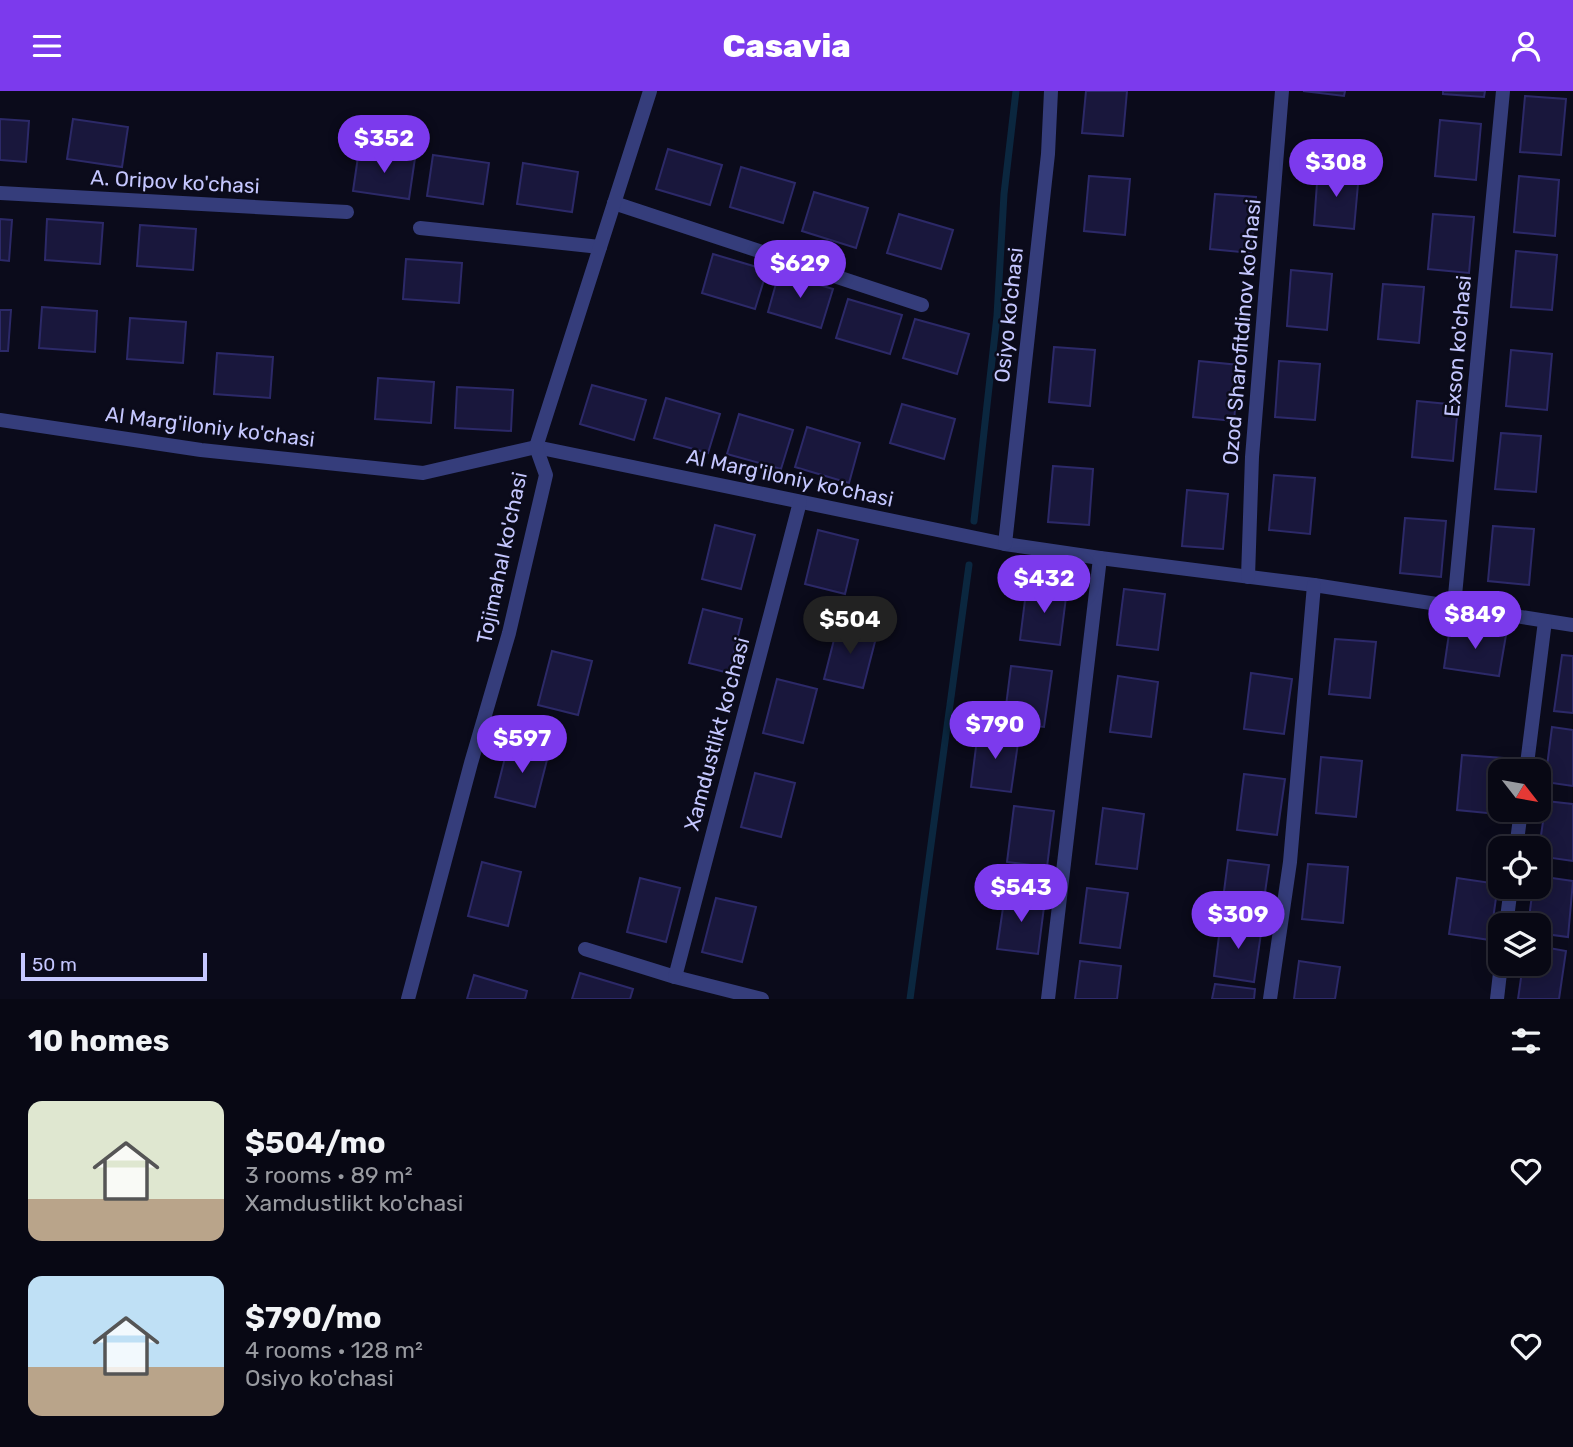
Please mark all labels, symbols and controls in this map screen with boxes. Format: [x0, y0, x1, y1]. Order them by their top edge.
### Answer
icon: menu [28, 27, 66, 65]
text: Casavia [722, 27, 851, 65]
icon: person [1507, 27, 1545, 65]
pin: $352 [343, 115, 425, 175]
text: $352 [354, 124, 414, 152]
pin: $308 [1295, 139, 1377, 199]
text: $308 [1305, 148, 1367, 176]
street label: A. Oripov ko'chasi [90, 165, 260, 198]
street label: Ozod Sharofitdinov ko'chasi [1217, 198, 1266, 466]
pin: $629 [759, 241, 841, 300]
street label: Osiyo ko'chasi [989, 246, 1028, 384]
text: $629 [770, 249, 830, 277]
street label: Exson ko'chasi [1439, 274, 1476, 418]
street label: Al Marg'iloniy ko'chasi [104, 401, 316, 452]
street label: Al Marg'iloniy ko'chasi [684, 443, 896, 512]
street label: Tojimahal ko'chasi [471, 470, 532, 646]
pin: $432 [1003, 555, 1085, 615]
text: $432 [1013, 564, 1075, 592]
pin: $849 [1434, 591, 1516, 651]
pin: $504 [809, 596, 891, 656]
text: $849 [1444, 600, 1506, 628]
text: $504 [819, 605, 881, 633]
street label: Xamdustlikt ko'chasi [679, 634, 754, 833]
pin: $790 [954, 701, 1036, 761]
text: $790 [966, 710, 1024, 738]
pin: $597 [481, 715, 563, 775]
text: $597 [493, 724, 551, 752]
north arrow [1488, 759, 1550, 823]
map controls [1488, 759, 1551, 976]
button: locate [1488, 836, 1551, 899]
pin: $543 [980, 865, 1062, 924]
text: $543 [990, 873, 1052, 901]
pin: $309 [1197, 891, 1279, 951]
text: $309 [1208, 900, 1268, 928]
button: layers [1488, 913, 1551, 976]
scale bar [21, 950, 206, 982]
text: 50 m [32, 953, 77, 976]
icon: filters [1507, 1022, 1545, 1060]
text: 10 homes [28, 1023, 169, 1059]
text: $504/mo [245, 1125, 386, 1161]
icon: home [84, 1129, 168, 1213]
icon: heart [1507, 1152, 1545, 1190]
text: 3 rooms · 89 m² [245, 1161, 413, 1189]
text: Xamdustlikt ko'chasi [245, 1189, 463, 1217]
text: $790/mo [245, 1300, 382, 1336]
icon: home [84, 1304, 168, 1388]
icon: heart [1507, 1327, 1545, 1365]
text: 4 rooms · 128 m² [245, 1336, 423, 1364]
text: Osiyo ko'chasi [245, 1364, 394, 1392]

